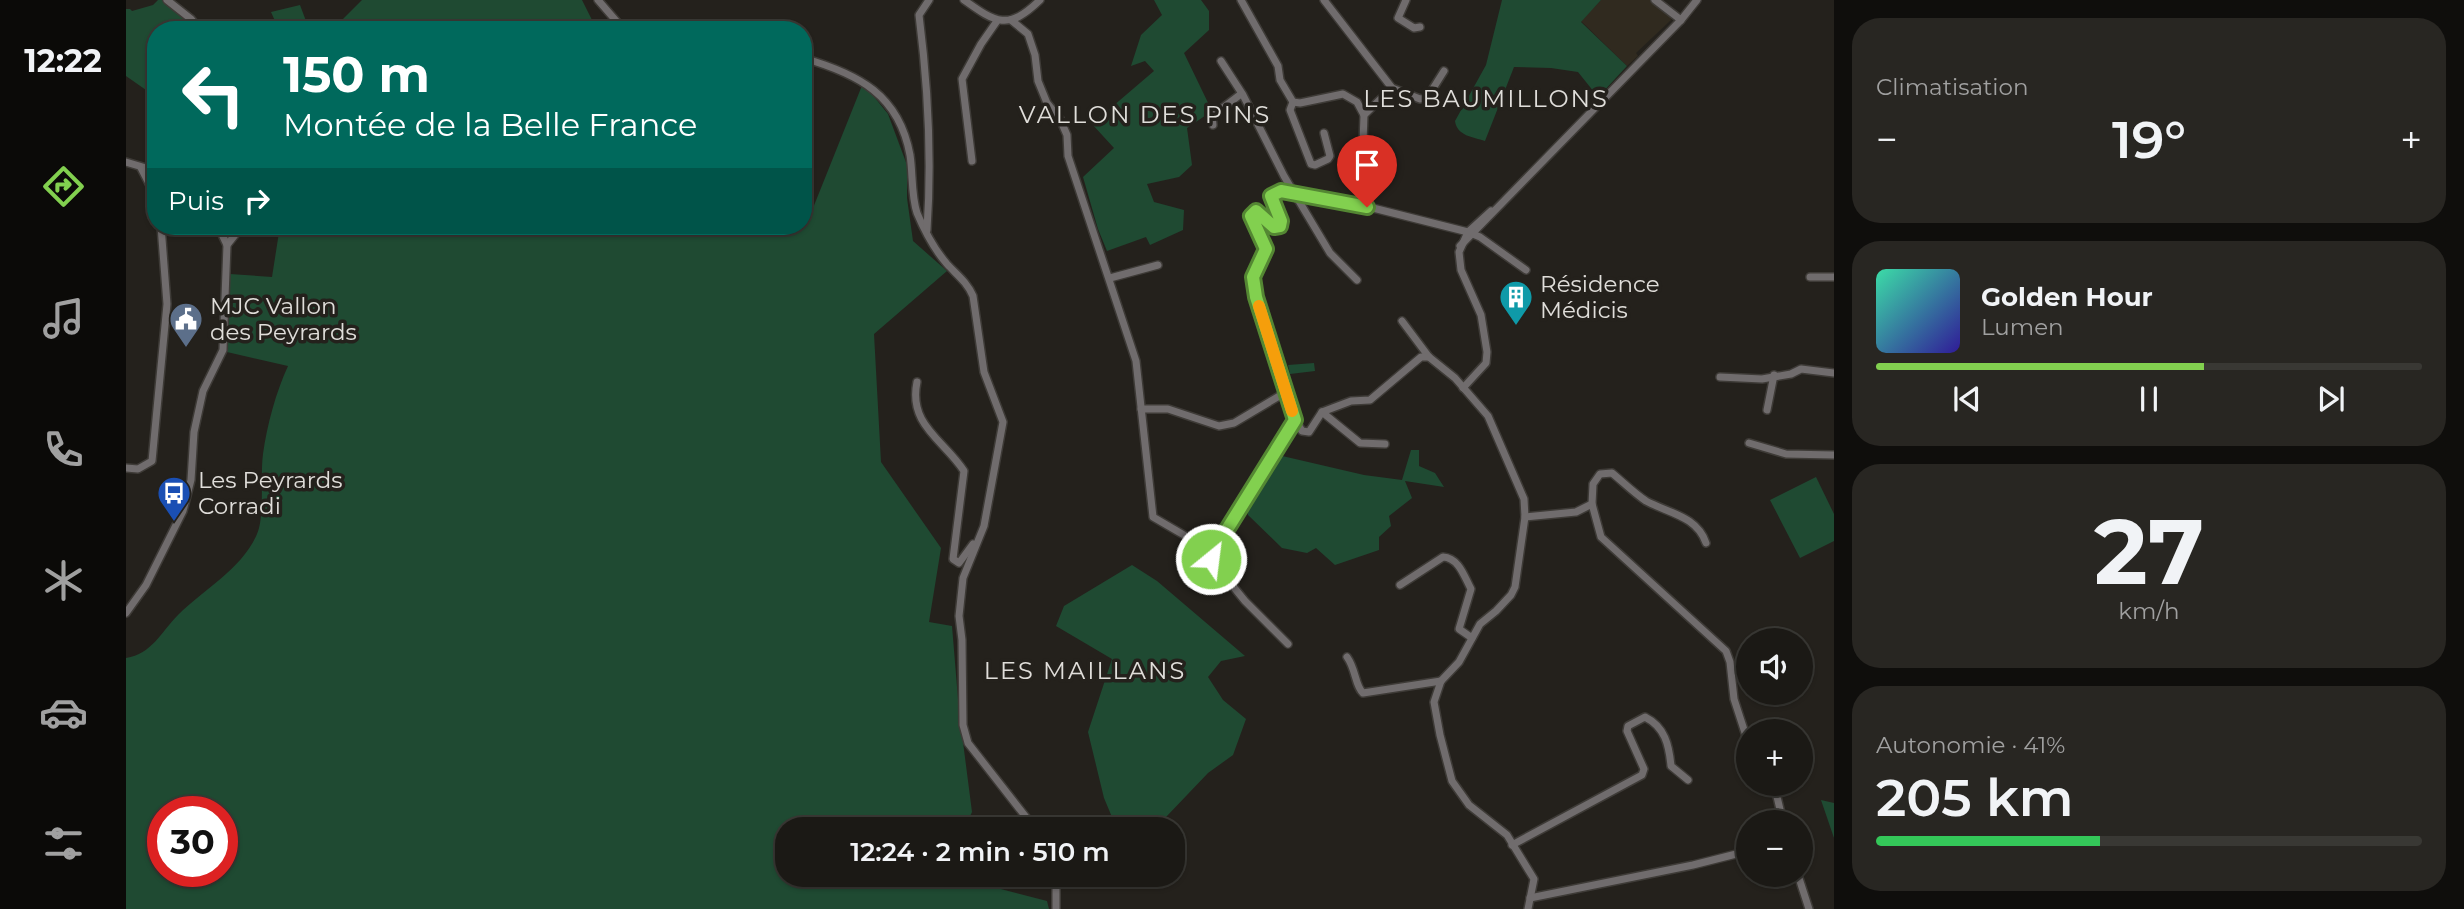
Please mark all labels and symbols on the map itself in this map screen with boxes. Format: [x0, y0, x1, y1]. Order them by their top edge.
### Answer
district label: LES BAUMILLONS [1363, 84, 1609, 113]
district label: VALLON DES PINS [1019, 100, 1271, 129]
pin [1337, 135, 1397, 207]
place label: Résidence Médicis [1540, 270, 1660, 324]
building icon: Résidence Médicis [1497, 278, 1535, 327]
place label: MJC Vallon des Peyrards [210, 292, 357, 346]
public building icon: MJC Vallon des Peyrards [167, 300, 205, 349]
place label: Les Peyrards Corradi [198, 466, 343, 520]
bus stop icon: Les Peyrards Corradi [155, 474, 193, 523]
position arrow [1174, 522, 1248, 596]
district label: LES MAILLANS [984, 656, 1186, 685]
speed limit sign: 30 [147, 796, 238, 887]

